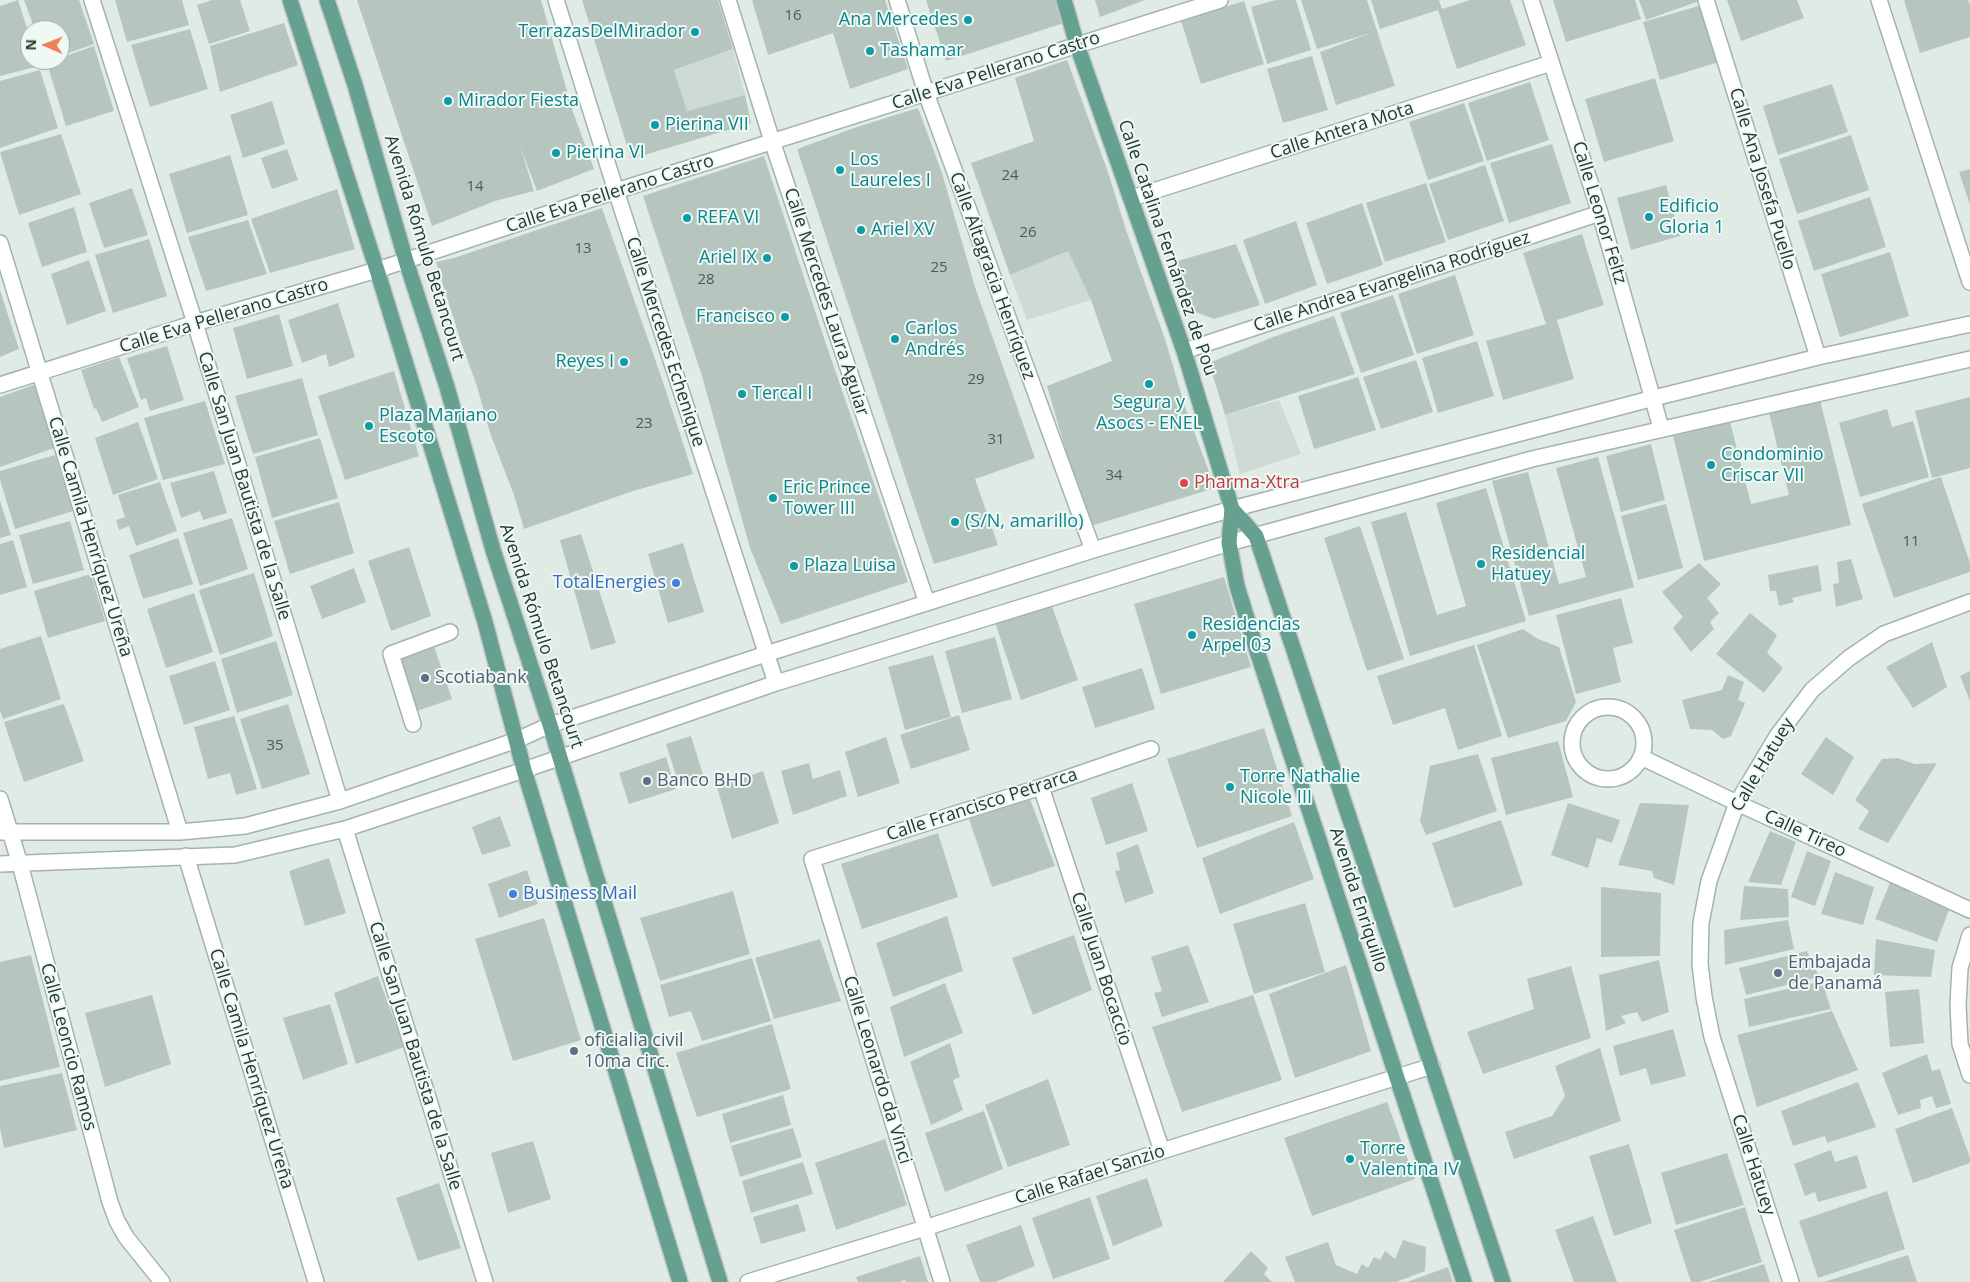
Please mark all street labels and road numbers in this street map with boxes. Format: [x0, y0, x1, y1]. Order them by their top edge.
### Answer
street label: Calle Eva Pellerano Castro [889, 27, 1103, 115]
street label: Calle Ana Josefa Puello [1724, 85, 1800, 273]
street label: Calle Antera Mota [1268, 98, 1416, 164]
street label: Calle Catalina Fernández de Pou [1113, 117, 1221, 379]
street label: Avenida Rómulo Betancourt [379, 133, 469, 363]
street label: Calle Leonor Feltz [1567, 139, 1631, 287]
street label: Calle Eva Pellerano Castro [503, 150, 717, 238]
street label: Calle Altagracia Henríquez [944, 169, 1040, 383]
street label: Calle Mercedes Laura Aguiar [779, 185, 873, 419]
street label: Calle Andrea Evangelina Rodríguez [1251, 227, 1533, 337]
street label: Calle Mercedes Echenique [621, 234, 709, 450]
street label: Calle Eva Pellerano Castro [117, 274, 331, 358]
street label: Calle San Juan Bautista de la Salle [193, 349, 295, 623]
street label: Calle Camila Henríquez Ureña [43, 414, 137, 660]
street label: Avenida Rómulo Betancourt [494, 521, 588, 751]
street label: Calle Hatuey [1727, 714, 1799, 816]
street label: Calle Francisco Petrarca [884, 764, 1080, 846]
street label: Calle Tireo [1761, 806, 1849, 862]
street label: Avenida Enriquillo [1324, 825, 1392, 975]
street label: Calle Juan Bocaccio [1066, 889, 1136, 1049]
street label: Calle San Juan Bautista de la Salle [364, 919, 466, 1193]
street label: Calle Camila Henríquez Ureña [204, 946, 298, 1192]
street label: Calle Leoncio Ramos [35, 961, 101, 1133]
street label: Calle Leonardo da Vinci [838, 973, 916, 1167]
street label: Calle Hatuey [1726, 1112, 1780, 1218]
street label: Calle Rafael Sanzio [1012, 1141, 1168, 1209]

